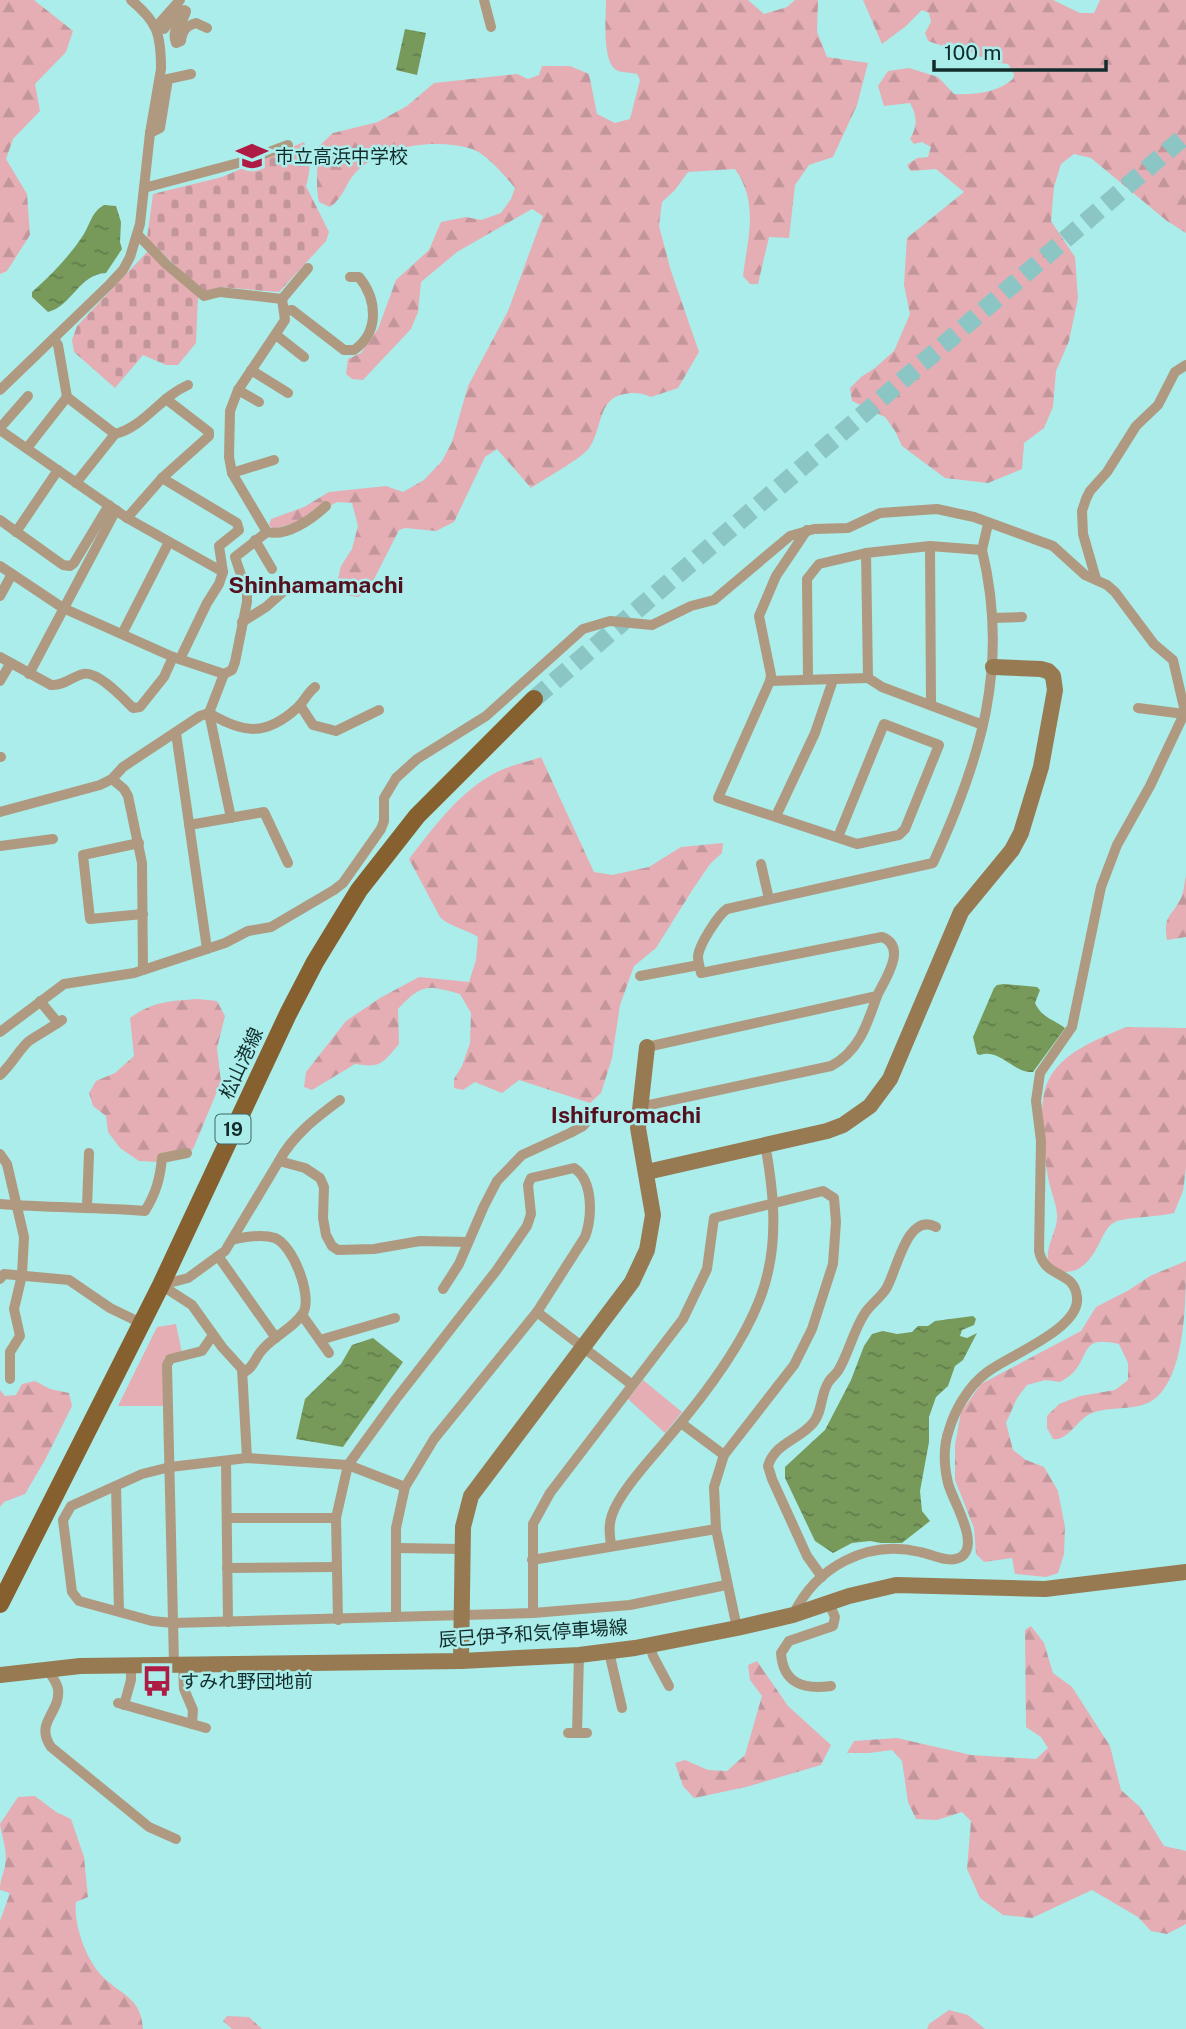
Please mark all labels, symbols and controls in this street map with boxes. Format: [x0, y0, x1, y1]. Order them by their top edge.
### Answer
scale bar [934, 28, 1106, 72]
text: 100 m [944, 40, 1001, 65]
school or university icon: 市立高浜中学校 [235, 139, 269, 173]
place label: 市立高浜中学校 [275, 145, 408, 167]
district label: Shinhamamachi [228, 571, 404, 598]
street label: 松山港線 [215, 1024, 267, 1102]
district label: Ishifuromachi [551, 1101, 701, 1128]
road number: 19 [216, 1114, 250, 1144]
street label: 辰巳伊予和気停車場線 [437, 1615, 629, 1651]
bus stop icon: すみれ野団地前 [140, 1664, 174, 1698]
place label: すみれ野団地前 [180, 1670, 313, 1692]

